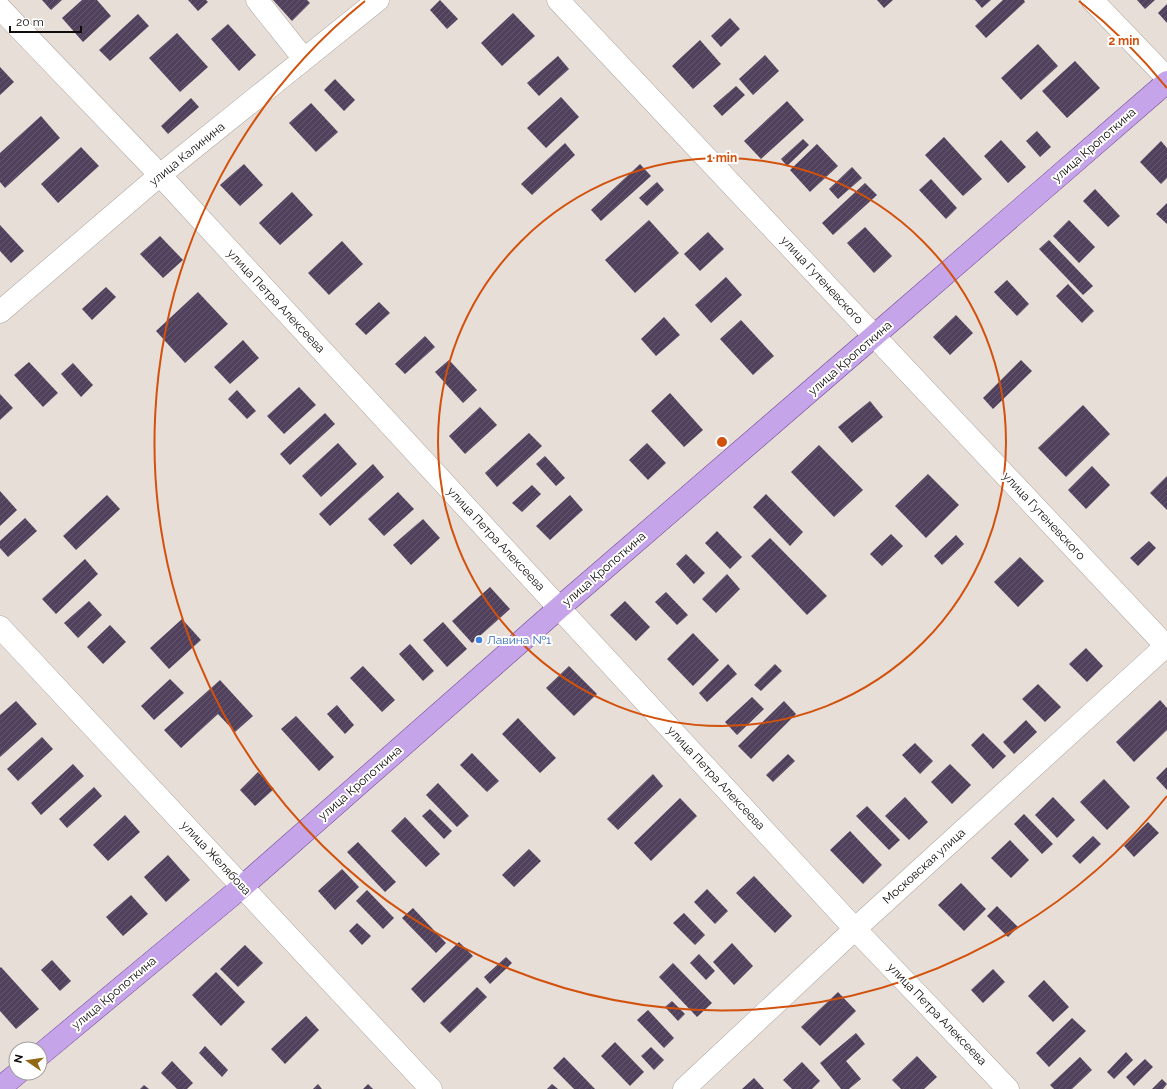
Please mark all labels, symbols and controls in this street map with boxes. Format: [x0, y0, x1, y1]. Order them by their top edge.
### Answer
scale bar [10, 8, 81, 34]
text: 20 m [16, 15, 44, 29]
text: 2 min [1108, 34, 1140, 48]
street label: улица Кропоткина [1050, 105, 1138, 185]
street label: улица Калинина [147, 119, 227, 189]
text: 1 min [707, 151, 737, 165]
street label: улица Гутеневского [778, 233, 866, 327]
street label: улица Петра Алексеева [224, 246, 328, 356]
street label: улица Кропоткина [806, 318, 894, 398]
centre of rings [715, 435, 729, 449]
street label: улица Гутеневского [1000, 469, 1088, 563]
street label: улица Петра Алексеева [444, 484, 548, 594]
street label: улица Кропоткина [560, 529, 648, 609]
place label: Лавина №1 [487, 633, 551, 647]
marker: Лавина №1 [474, 635, 484, 645]
street label: улица Петра Алексеева [664, 723, 768, 833]
street label: улица Кропоткина [316, 743, 404, 823]
street label: улица Желябова [178, 818, 254, 898]
street label: Московская улица [880, 825, 968, 907]
street label: улица Кропоткина [69, 954, 159, 1032]
street label: улица Петра Алексеева [885, 960, 989, 1068]
north arrow [8, 1041, 48, 1081]
text: N [11, 1053, 26, 1064]

